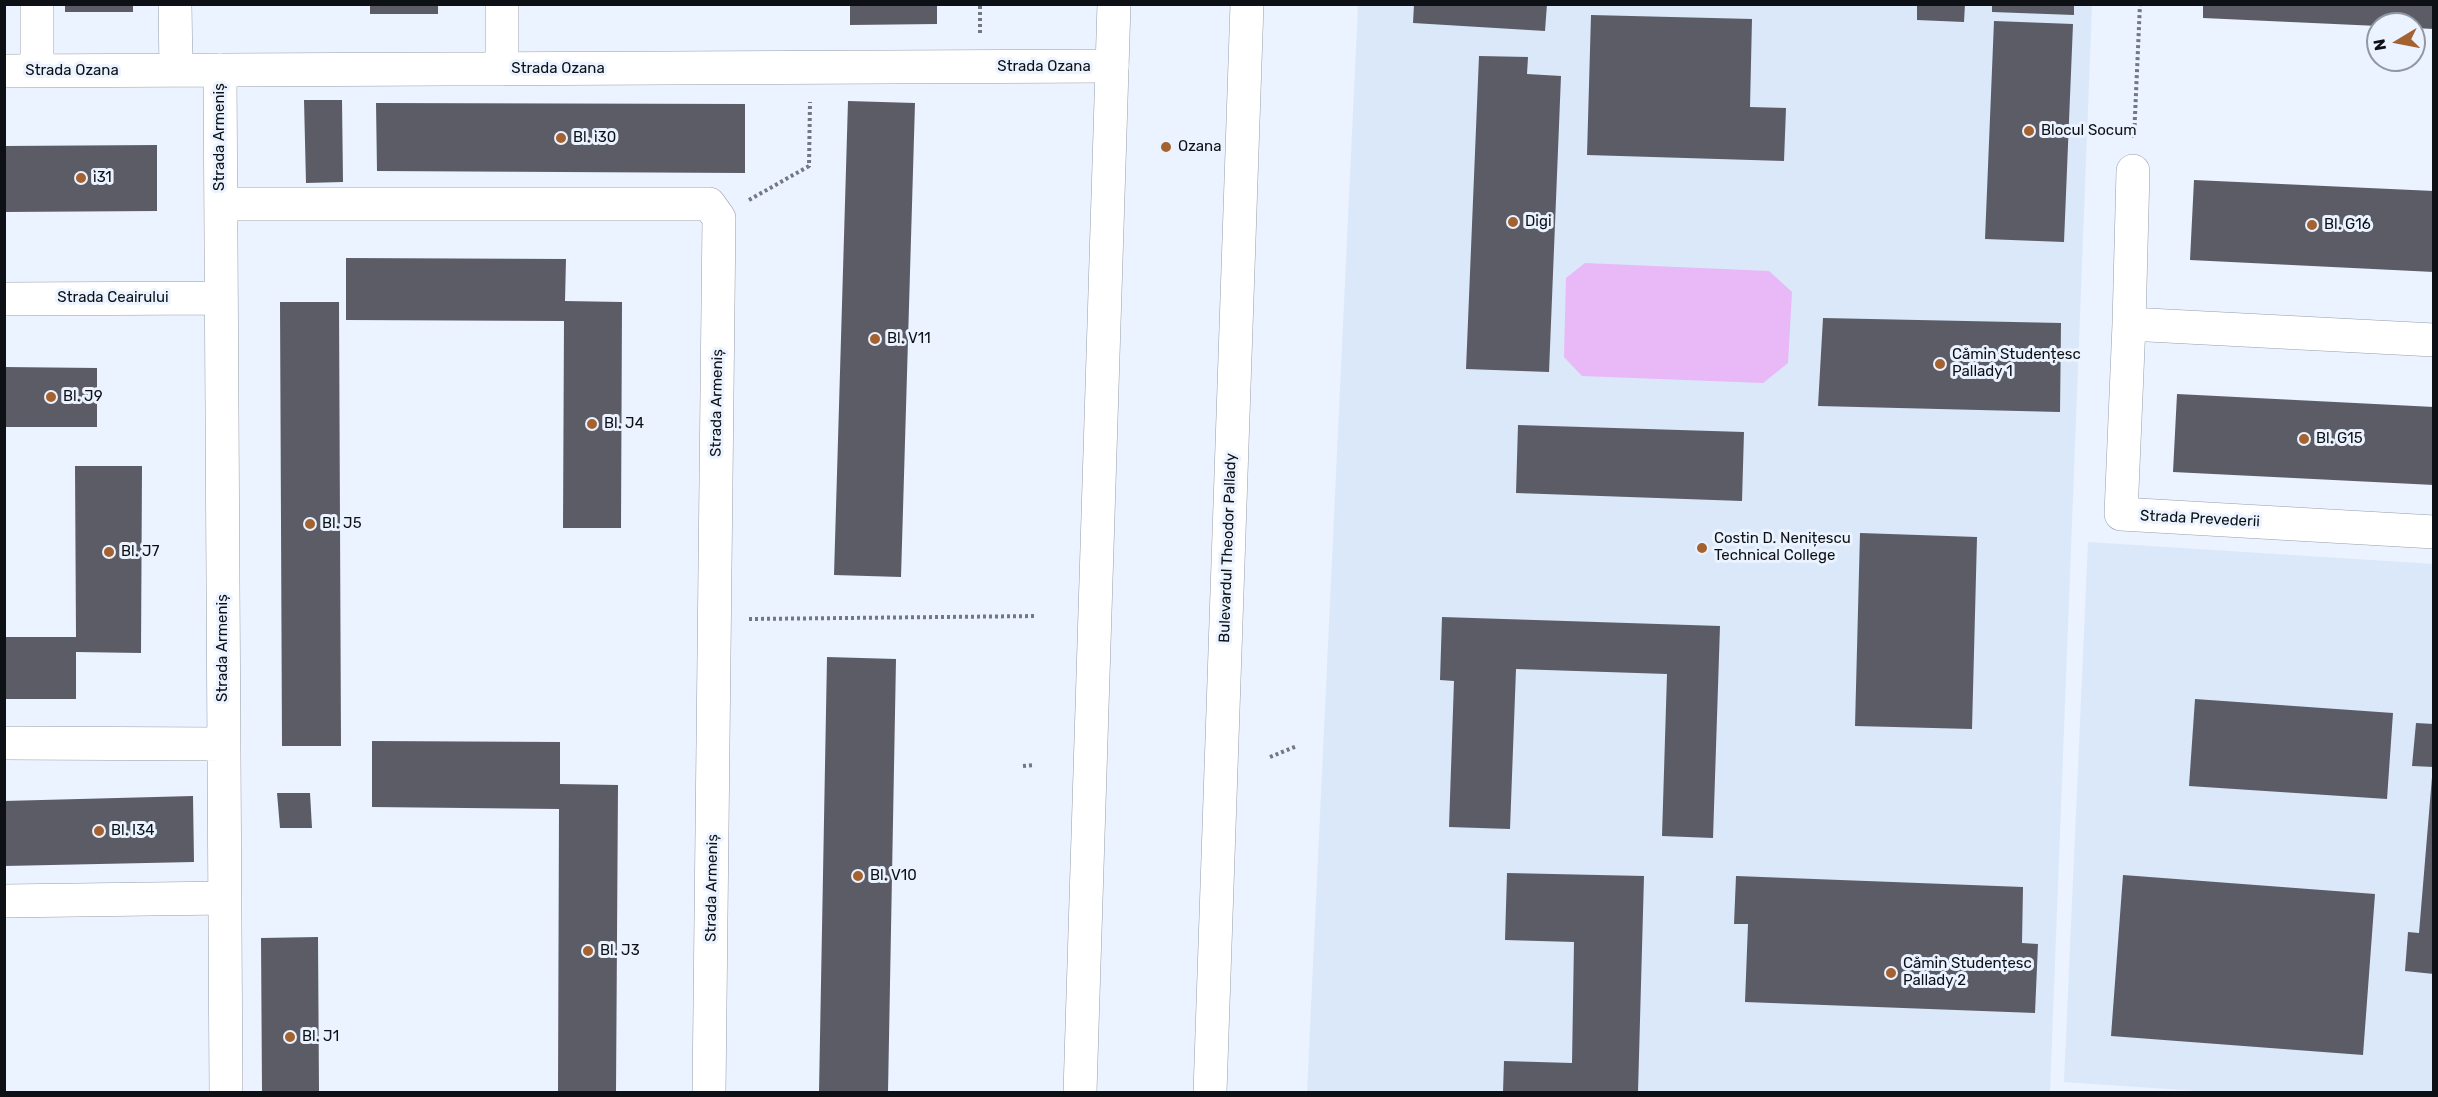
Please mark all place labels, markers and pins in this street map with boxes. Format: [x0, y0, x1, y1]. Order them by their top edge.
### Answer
place label: Blocul Socum [2041, 122, 2136, 140]
marker: Blocul Socum [2022, 124, 2036, 138]
place label: Bl. i30 [573, 129, 616, 147]
marker: Bl. i30 [554, 131, 568, 145]
place label: Ozana [1178, 138, 1221, 156]
marker: Ozana [1159, 140, 1173, 154]
place label: i31 [93, 169, 112, 187]
marker: i31 [74, 171, 88, 185]
place label: Digi [1525, 213, 1552, 231]
marker: Digi [1506, 215, 1520, 229]
place label: Bl. G16 [2324, 216, 2371, 234]
marker: Bl. G16 [2305, 218, 2319, 232]
place label: Bl. V11 [887, 330, 931, 348]
marker: Bl. V11 [868, 332, 882, 346]
place label: Cămin Studențesc Pallady 1 [1952, 346, 2081, 381]
marker: Cămin Studențesc Pallady 1 [1933, 357, 1947, 371]
place label: Bl. J9 [63, 388, 103, 406]
marker: Bl. J9 [44, 390, 58, 404]
place label: Bl. J4 [604, 415, 644, 433]
marker: Bl. J4 [585, 417, 599, 431]
place label: Bl. G15 [2316, 430, 2363, 448]
marker: Bl. G15 [2297, 432, 2311, 446]
place label: Bl. J5 [322, 515, 362, 533]
marker: Bl. J5 [303, 517, 317, 531]
place label: Costin D. Nenițescu Technical College [1714, 530, 1851, 565]
marker: Costin D. Nenițescu Technical College [1695, 541, 1709, 555]
place label: Bl. J7 [121, 543, 159, 561]
marker: Bl. J7 [102, 545, 116, 559]
place label: Bl. I34 [111, 822, 155, 840]
marker: Bl. I34 [92, 824, 106, 838]
place label: Bl. V10 [870, 867, 917, 885]
marker: Bl. V10 [851, 869, 865, 883]
place label: Bl. J3 [600, 942, 640, 960]
marker: Bl. J3 [581, 944, 595, 958]
place label: Cămin Studențesc Pallady 2 [1903, 955, 2032, 990]
marker: Cămin Studențesc Pallady 2 [1884, 966, 1898, 980]
place label: Bl. J1 [302, 1028, 339, 1046]
marker: Bl. J1 [283, 1030, 297, 1044]

